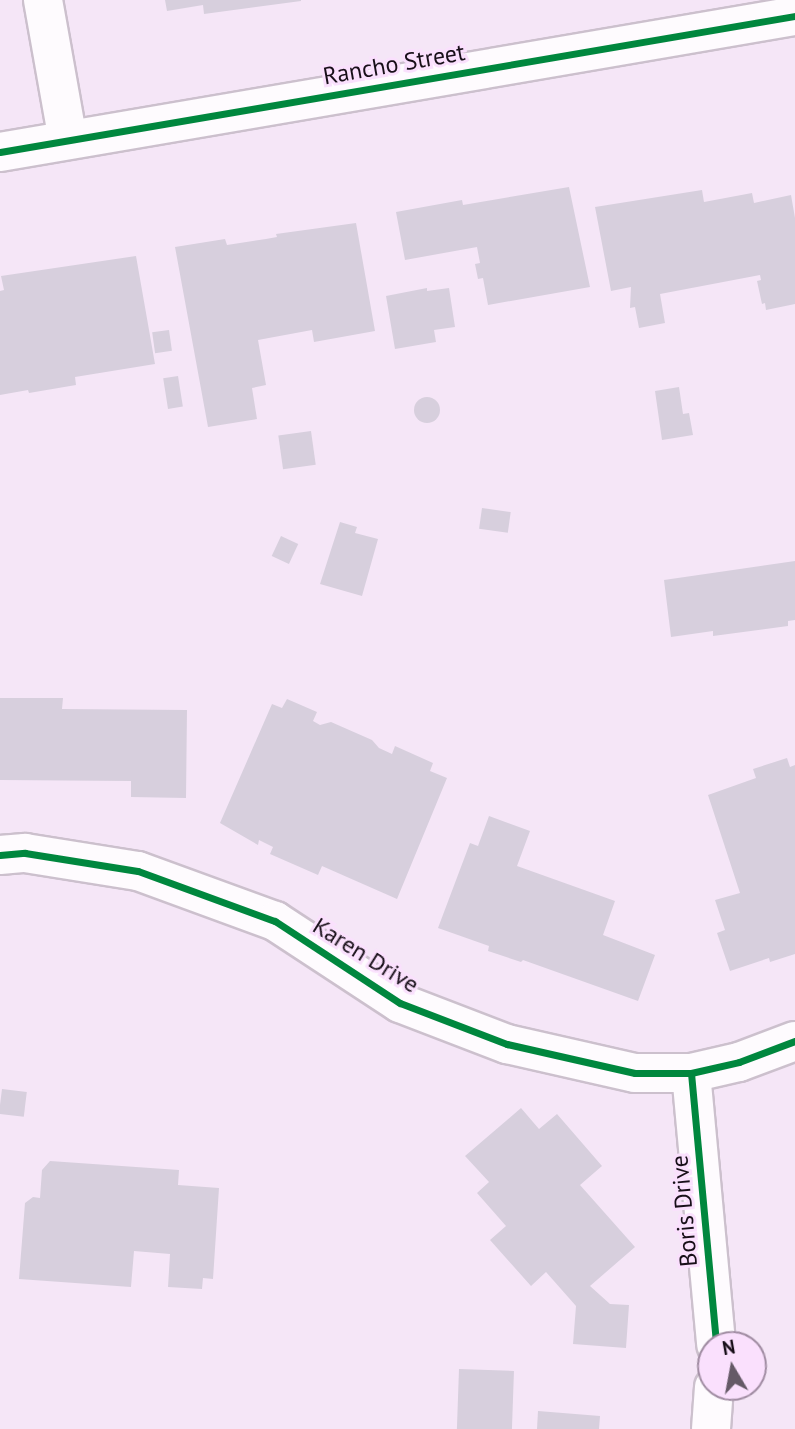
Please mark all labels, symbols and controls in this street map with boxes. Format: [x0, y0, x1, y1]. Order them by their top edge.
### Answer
street label: Rancho Street [321, 37, 467, 91]
street label: Karen Drive [308, 911, 424, 999]
street label: Boris Drive [665, 1154, 703, 1268]
north arrow [697, 1331, 767, 1401]
text: N [720, 1334, 737, 1360]

